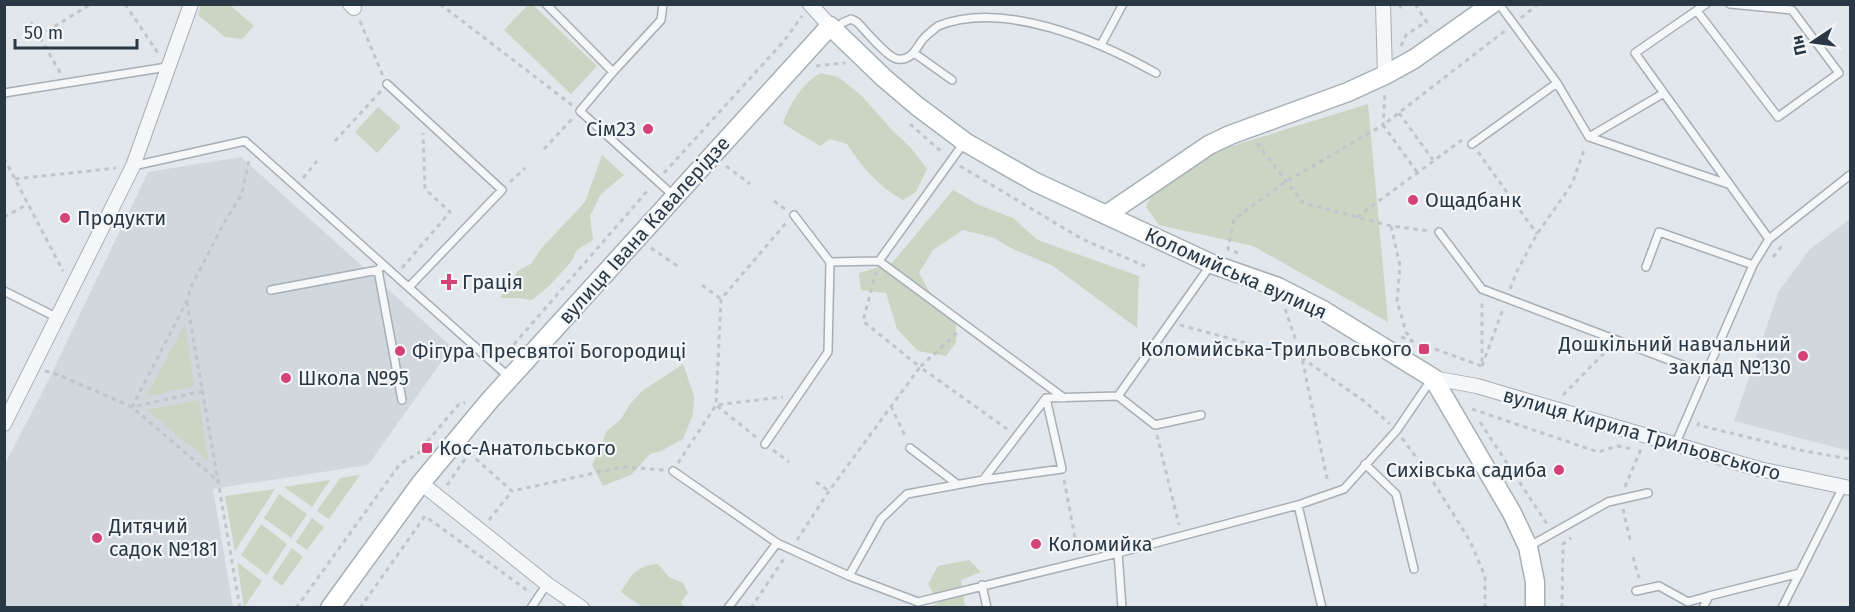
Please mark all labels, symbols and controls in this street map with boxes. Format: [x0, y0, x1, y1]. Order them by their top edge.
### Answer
scale bar [15, 12, 136, 50]
north arrow [1783, 12, 1843, 72]
text: 50 m [24, 22, 63, 44]
text: Пн [1787, 33, 1810, 57]
place label: Сім23 [586, 117, 636, 141]
marker: Сім23 [641, 122, 655, 136]
street label: вулиця Івана Кавалерідзе [553, 131, 735, 329]
place label: Ощадбанк [1425, 188, 1522, 212]
marker: Ощадбанк [1406, 193, 1420, 207]
place label: Продукти [77, 206, 166, 230]
marker: Продукти [58, 211, 72, 225]
street label: Коломийська вулиця [1141, 222, 1331, 324]
place label: Грація [462, 270, 523, 294]
marker: Грація [440, 273, 458, 291]
place label: Дошкільний навчальний заклад №130 [1558, 332, 1791, 379]
place label: Коломийська-Трильовського [1140, 337, 1412, 361]
place label: Фігура Пресвятої Богородиці [412, 339, 686, 363]
marker: Коломийська-Трильовського [1417, 342, 1431, 356]
marker: Фігура Пресвятої Богородиці [393, 344, 407, 358]
marker: Дошкільний навчальний заклад №130 [1796, 349, 1810, 363]
place label: Школа №95 [298, 366, 409, 390]
marker: Школа №95 [279, 371, 293, 385]
street label: вулиця Кирила Трильовського [1500, 383, 1784, 485]
place label: Кос-Анатольського [439, 436, 616, 460]
marker: Кос-Анатольського [420, 441, 434, 455]
place label: Сихівська садиба [1386, 458, 1547, 482]
marker: Сихівська садиба [1552, 463, 1566, 477]
place label: Дитячий садок №181 [108, 514, 218, 561]
marker: Дитячий садок №181 [90, 531, 104, 545]
place label: Коломийка [1048, 532, 1153, 556]
marker: Коломийка [1029, 537, 1043, 551]

